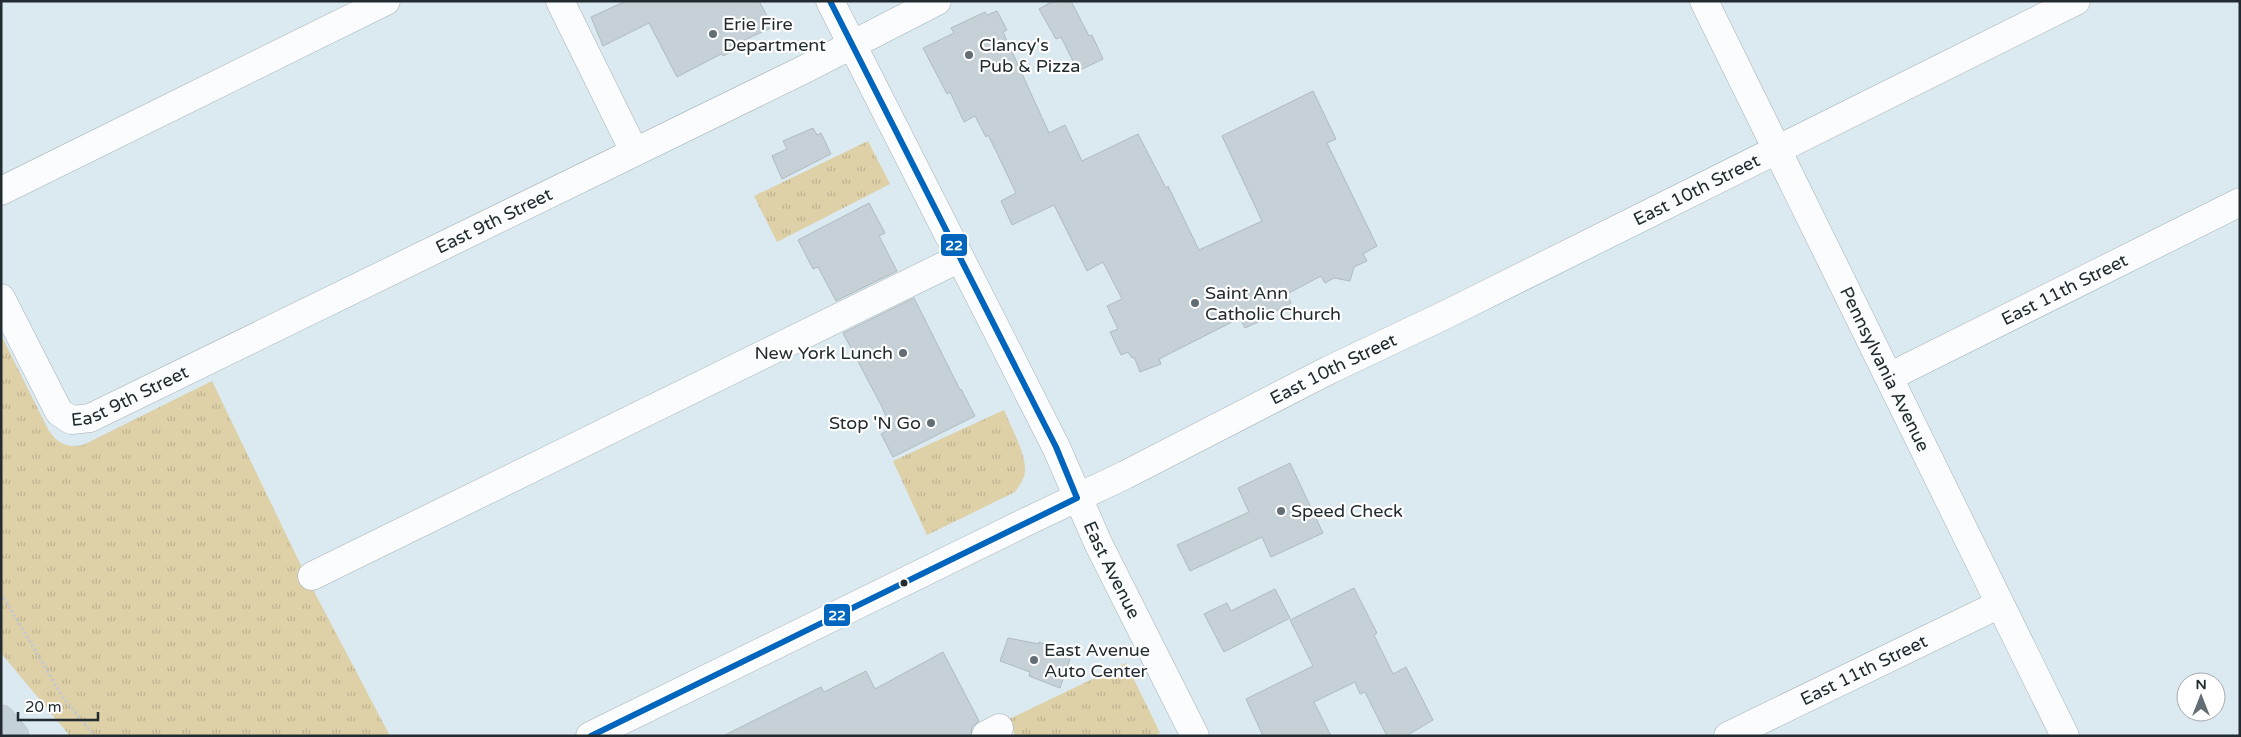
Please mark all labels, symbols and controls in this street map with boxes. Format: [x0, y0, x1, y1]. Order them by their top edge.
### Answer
place label: Erie Fire Department [723, 13, 826, 56]
marker: Erie Fire Department [707, 28, 719, 40]
place label: Clancy's Pub & Pizza [979, 34, 1080, 77]
marker: Clancy's Pub & Pizza [963, 49, 975, 61]
street label: East 10th Street [1630, 149, 1763, 231]
street label: East 9th Street [432, 183, 556, 259]
line badge: 22 [940, 233, 968, 257]
text: 22 [945, 237, 963, 254]
street label: East 11th Street [1998, 249, 2131, 330]
place label: Saint Ann Catholic Church [1205, 282, 1341, 325]
street label: Pennsylvania Avenue [1835, 283, 1935, 455]
marker: Saint Ann Catholic Church [1189, 297, 1201, 309]
street label: East 10th Street [1266, 329, 1400, 409]
place label: New York Lunch [754, 342, 893, 364]
marker: New York Lunch [897, 347, 909, 359]
street label: East 9th Street [70, 361, 192, 431]
place label: Stop 'N Go [829, 412, 921, 434]
marker: Stop 'N Go [925, 417, 937, 429]
place label: Speed Check [1291, 500, 1403, 522]
marker: Speed Check [1275, 505, 1287, 517]
street label: East Avenue [1079, 518, 1145, 622]
unlabelled marker [899, 578, 909, 588]
line badge: 22 [823, 603, 851, 627]
text: 22 [828, 607, 846, 624]
street label: East 11th Street [1797, 630, 1931, 710]
place label: East Avenue Auto Center [1044, 639, 1150, 682]
marker: East Avenue Auto Center [1028, 654, 1040, 666]
north arrow [2176, 672, 2226, 722]
text: N [2195, 676, 2207, 693]
scale bar [18, 690, 98, 722]
text: 20 m [25, 698, 62, 716]

